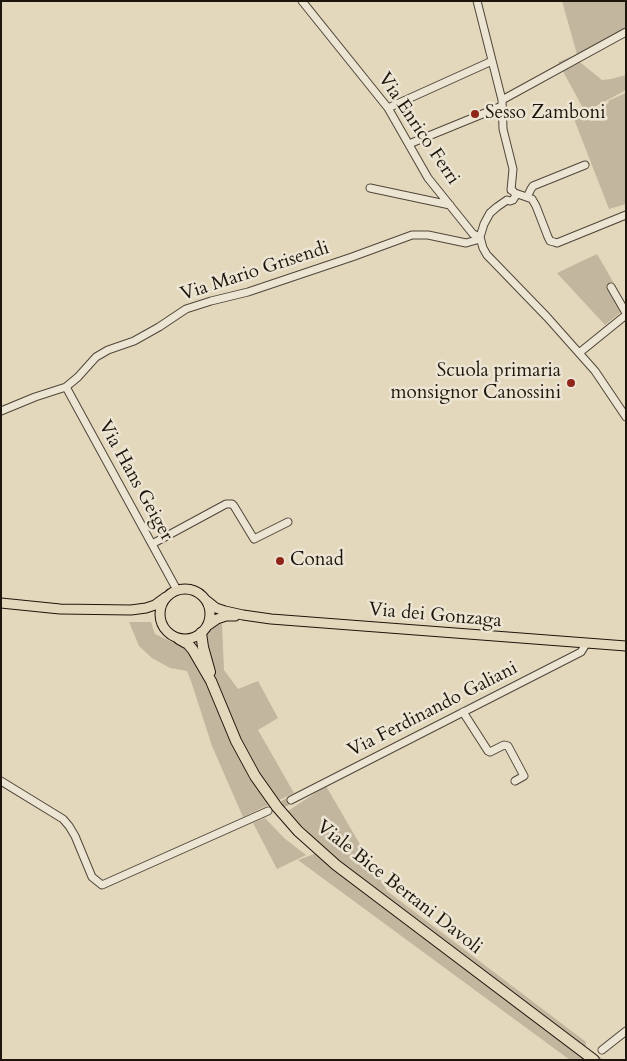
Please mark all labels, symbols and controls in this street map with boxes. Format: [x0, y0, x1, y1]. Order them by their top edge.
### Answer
street label: Via Enrico Ferri [372, 69, 464, 189]
place label: Sesso Zamboni [485, 103, 606, 125]
marker: Sesso Zamboni [469, 108, 481, 120]
street label: Via Mario Grisendi [178, 237, 332, 307]
place label: Scuola primaria monsignor Canossini [390, 361, 561, 405]
marker: Scuola primaria monsignor Canossini [565, 377, 577, 389]
street label: Via Hans Geiger [93, 417, 177, 545]
place label: Conad [290, 550, 344, 572]
marker: Conad [274, 555, 286, 567]
street label: Via dei Gonzaga [368, 599, 502, 633]
street label: Via Ferdinando Galiani [344, 657, 522, 763]
street label: Viale Bice Bertani Davoli [311, 816, 487, 960]

